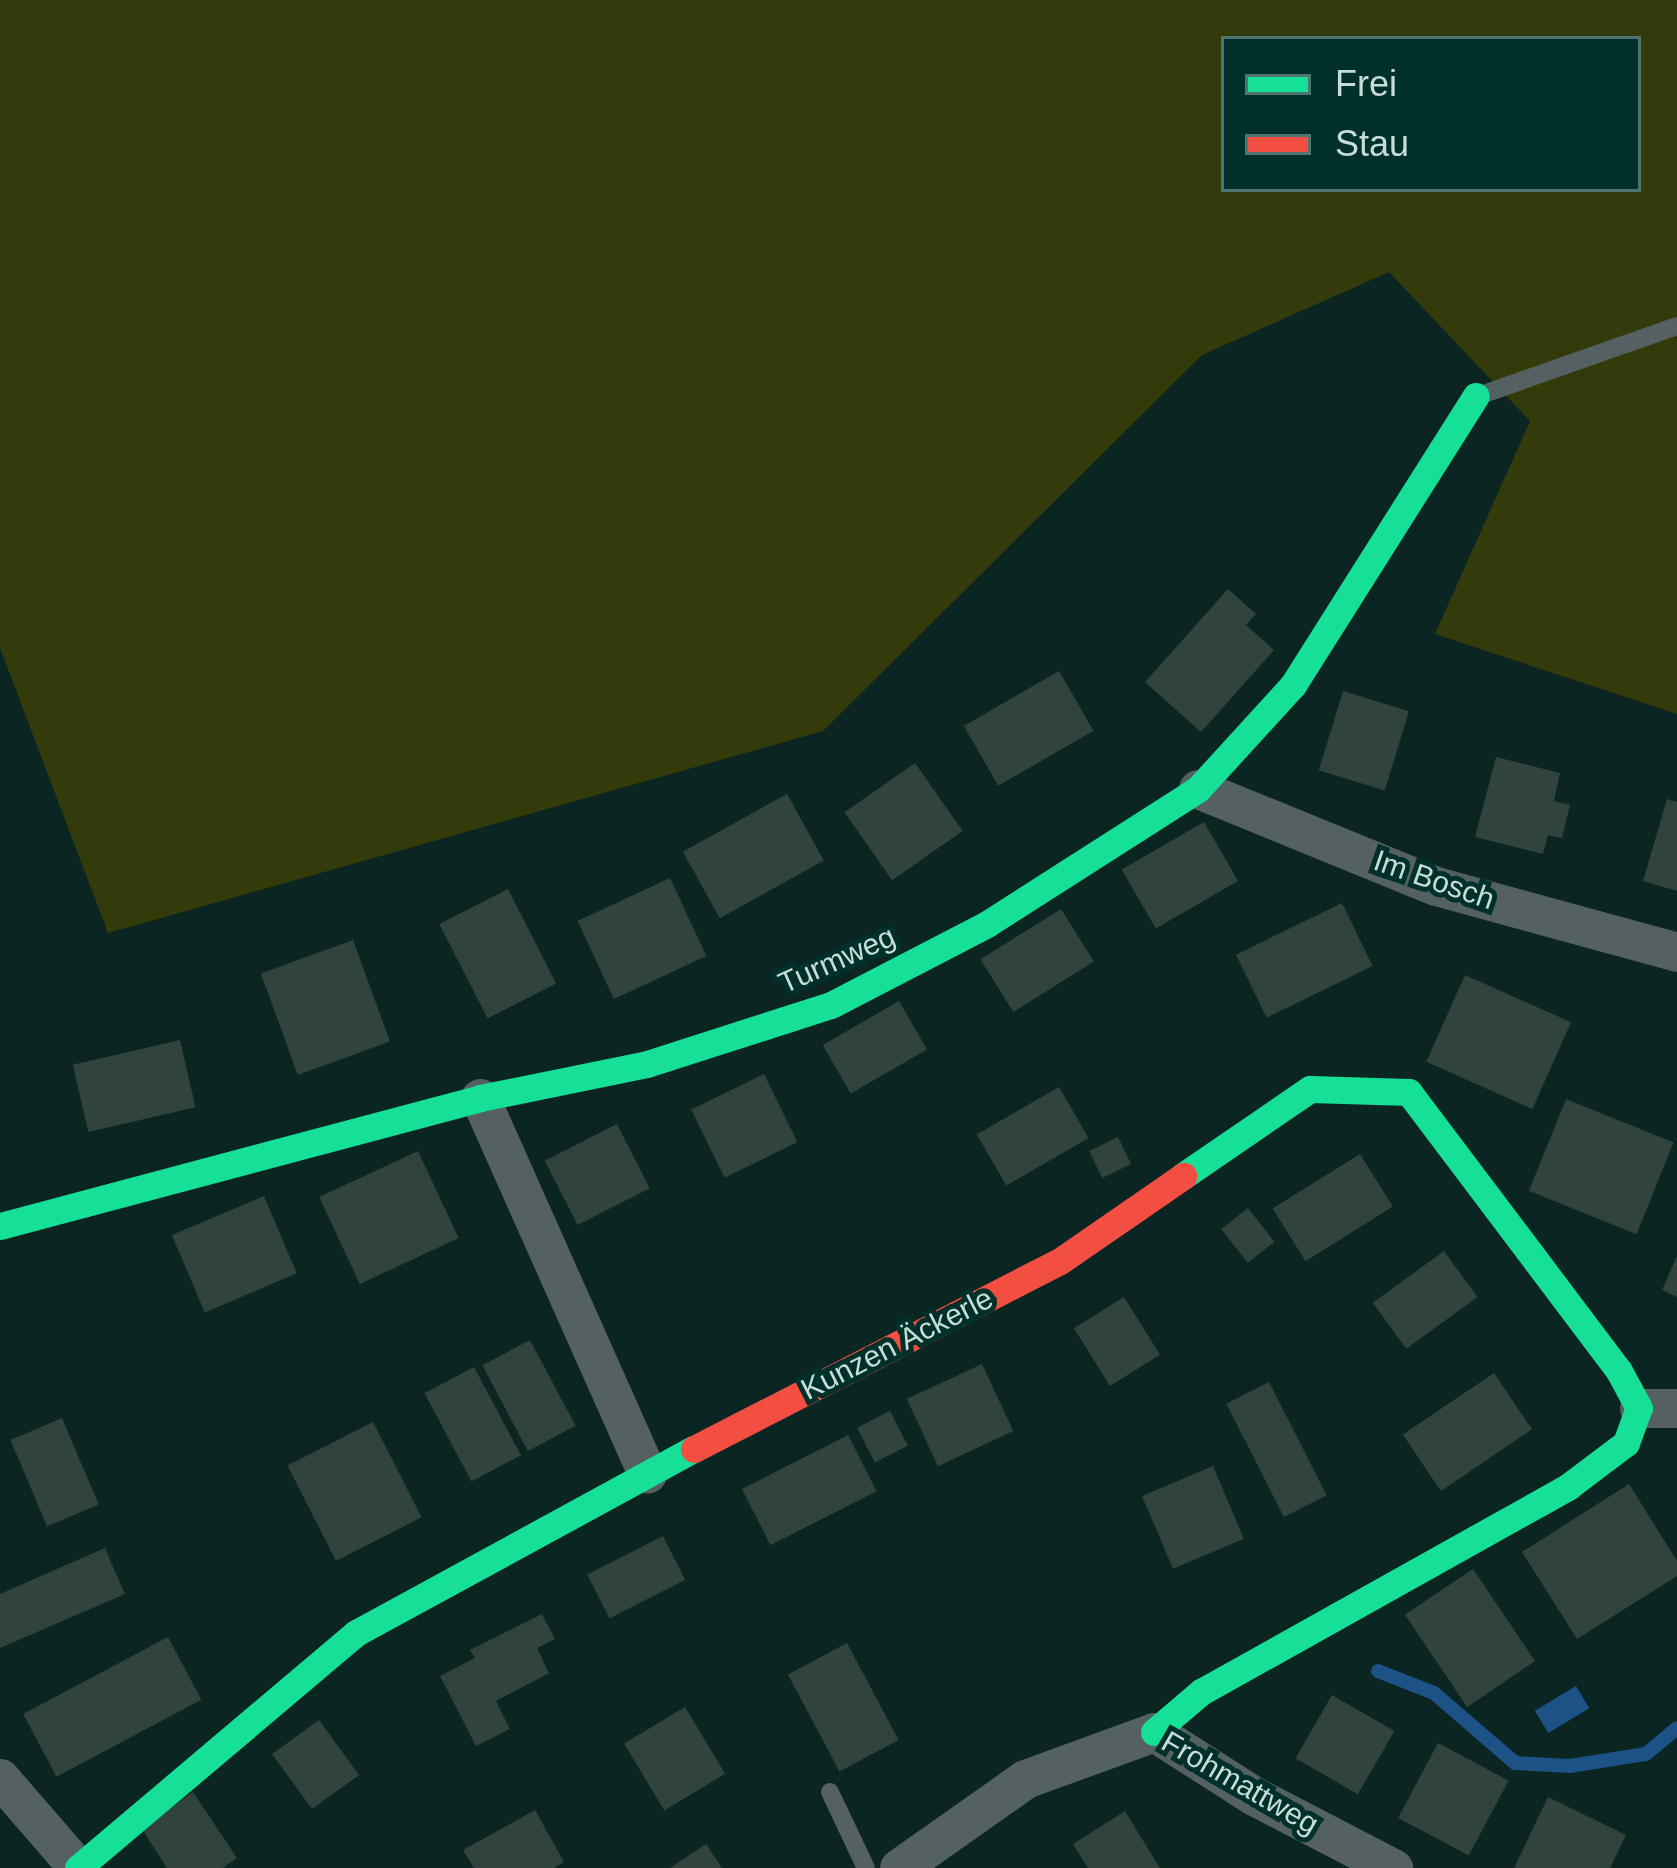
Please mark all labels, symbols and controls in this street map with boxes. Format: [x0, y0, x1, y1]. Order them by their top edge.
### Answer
legend [1221, 36, 1641, 192]
text: Frei [1335, 63, 1397, 104]
text: Stau [1335, 123, 1409, 164]
street label: Im Bosch [1369, 843, 1499, 917]
street label: Turmweg [773, 918, 901, 1002]
street label: Kunzen Äckerle [795, 1280, 999, 1408]
street label: Frohmattweg [1155, 1724, 1325, 1842]

